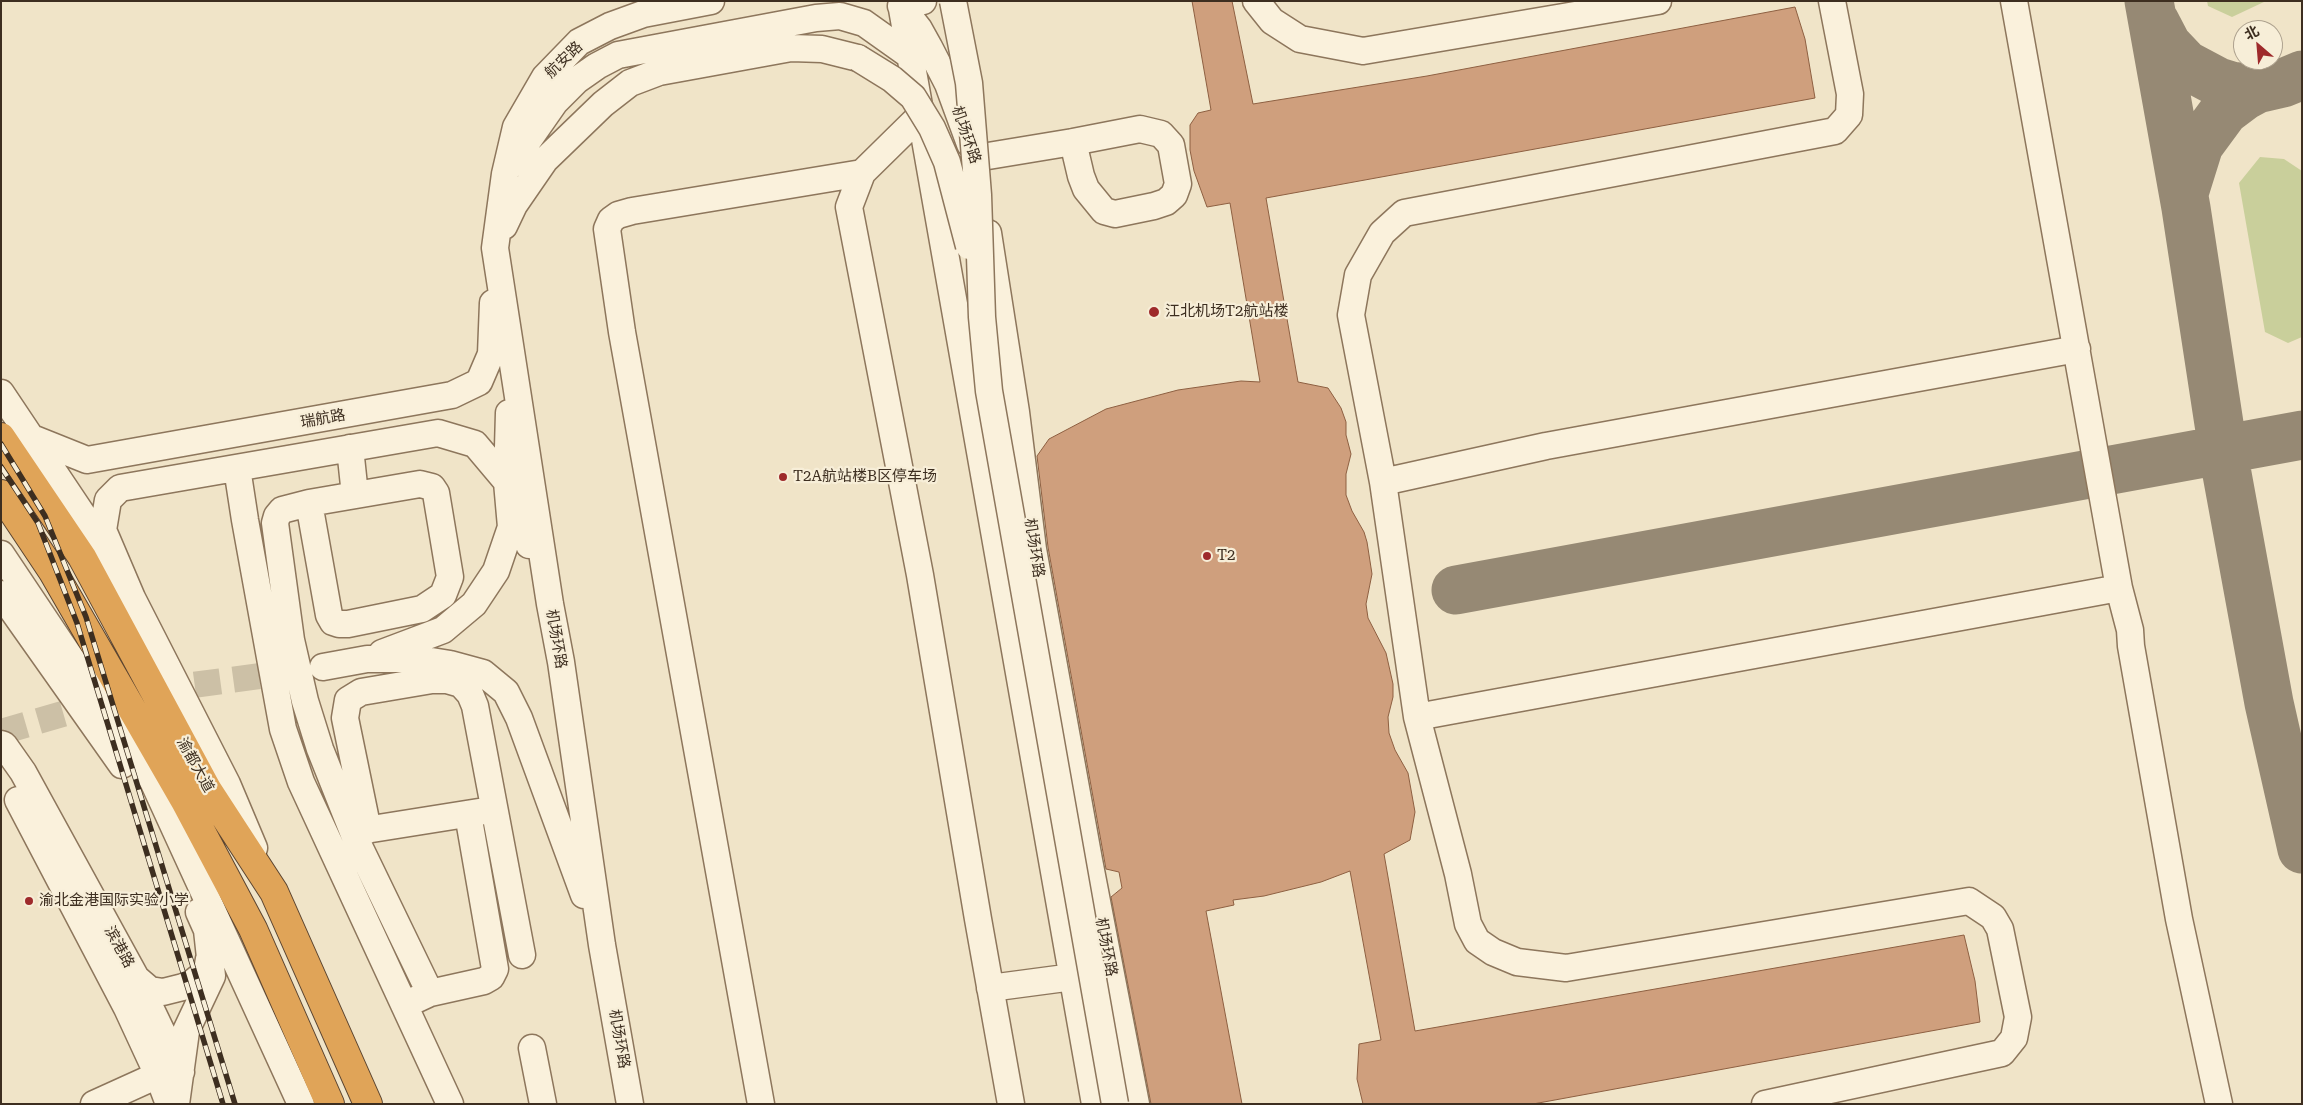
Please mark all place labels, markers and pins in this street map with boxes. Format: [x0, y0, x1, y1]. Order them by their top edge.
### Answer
place label: 江北机场T2航站楼 [1165, 303, 1288, 321]
marker: 江北机场T2航站楼 [1147, 305, 1161, 319]
place label: T2A航站楼B区停车场 [793, 468, 937, 486]
marker: T2A航站楼B区停车场 [777, 471, 789, 483]
place label: T2 [1217, 547, 1235, 565]
marker: T2 [1201, 550, 1213, 562]
place label: 渝北金港国际实验小学 [39, 892, 189, 910]
marker: 渝北金港国际实验小学 [23, 895, 35, 907]

